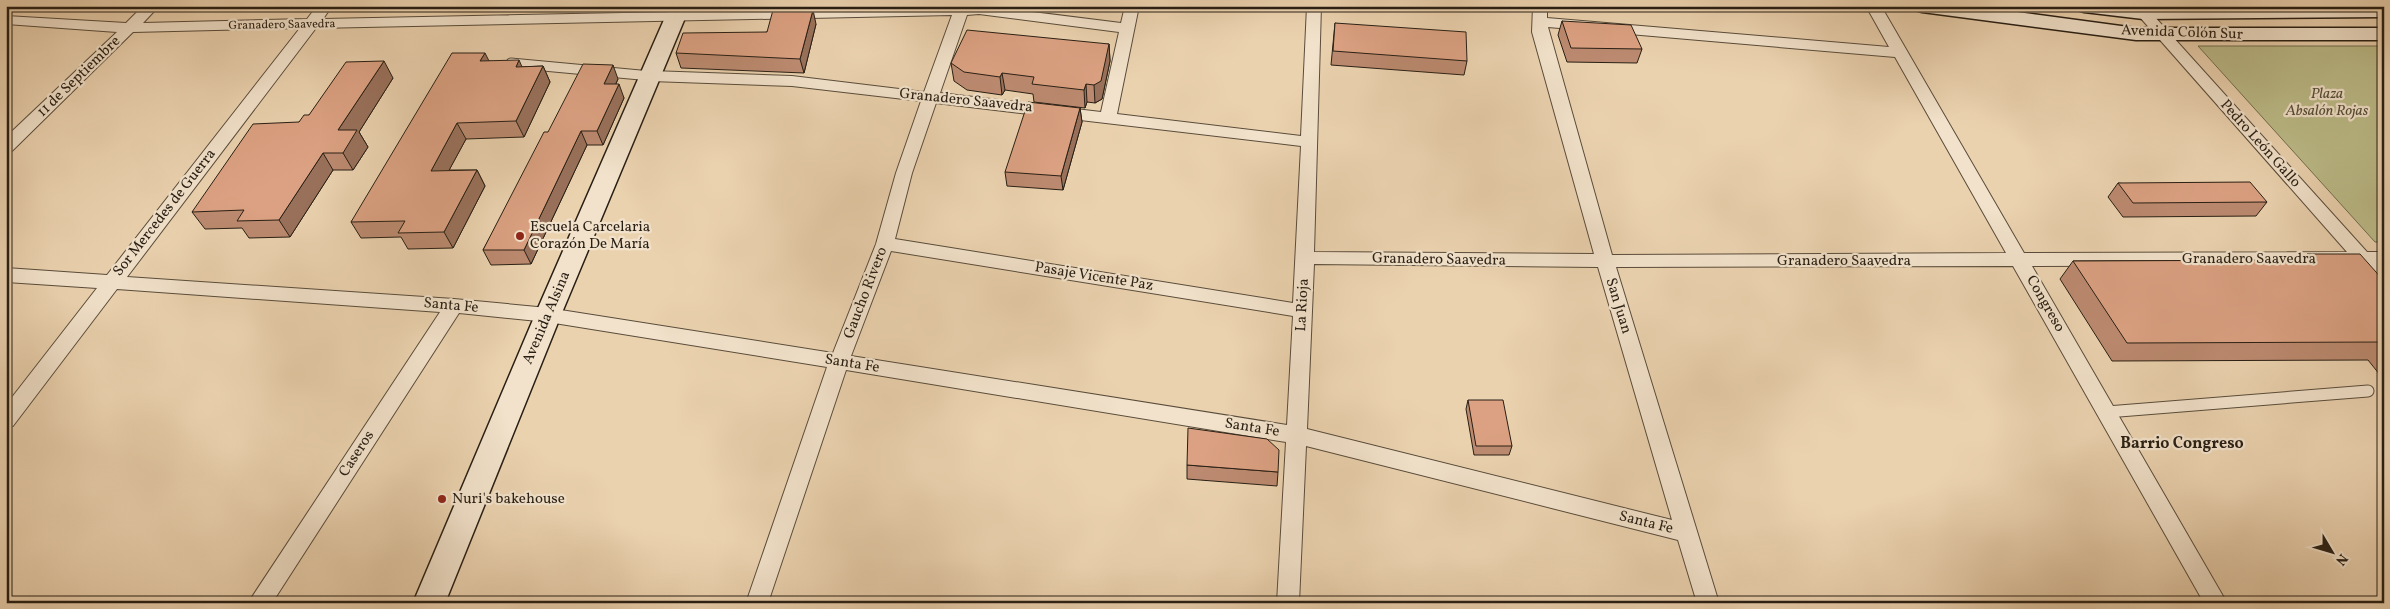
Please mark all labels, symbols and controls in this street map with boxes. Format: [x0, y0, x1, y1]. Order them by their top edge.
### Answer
street label: Granadero Saavedra [228, 16, 336, 34]
street label: Avenida Colón Sur [2121, 20, 2243, 46]
street label: 11 de Septiembre [33, 32, 125, 122]
street label: Granadero Saavedra [898, 84, 1034, 118]
park label: Plaza Absalón Rojas [2285, 84, 2369, 122]
street label: Pedro León Gallo [2215, 95, 2305, 193]
street label: Sor Mercedes de Guerra [109, 145, 221, 281]
place label: Escuela Carcelaria Corazón De María [530, 217, 650, 255]
marker: Escuela Carcelaria Corazón De María [514, 230, 526, 242]
street label: Gaucho Rivero [839, 244, 893, 342]
street label: Granadero Saavedra [1372, 248, 1506, 272]
street label: Granadero Saavedra [2182, 249, 2316, 270]
street label: Granadero Saavedra [1777, 251, 1911, 272]
street label: Pasaje Vicente Paz [1033, 257, 1155, 297]
street label: Avenida Alsina [518, 268, 576, 368]
street label: Congreso [2020, 272, 2070, 336]
street label: San Juan [1600, 275, 1636, 337]
street label: La Rioja [1291, 278, 1315, 332]
street label: Santa Fe [423, 293, 479, 319]
street label: Santa Fe [823, 349, 881, 379]
street label: Santa Fe [1223, 413, 1281, 443]
street label: Caseros [334, 427, 380, 481]
district label: Barrio Congreso [2120, 433, 2244, 455]
place label: Nuri's bakehouse [452, 489, 565, 510]
marker: Nuri's bakehouse [436, 493, 448, 505]
street label: Santa Fe [1617, 506, 1675, 540]
north arrow [2308, 526, 2358, 576]
text: N [2330, 549, 2352, 569]

